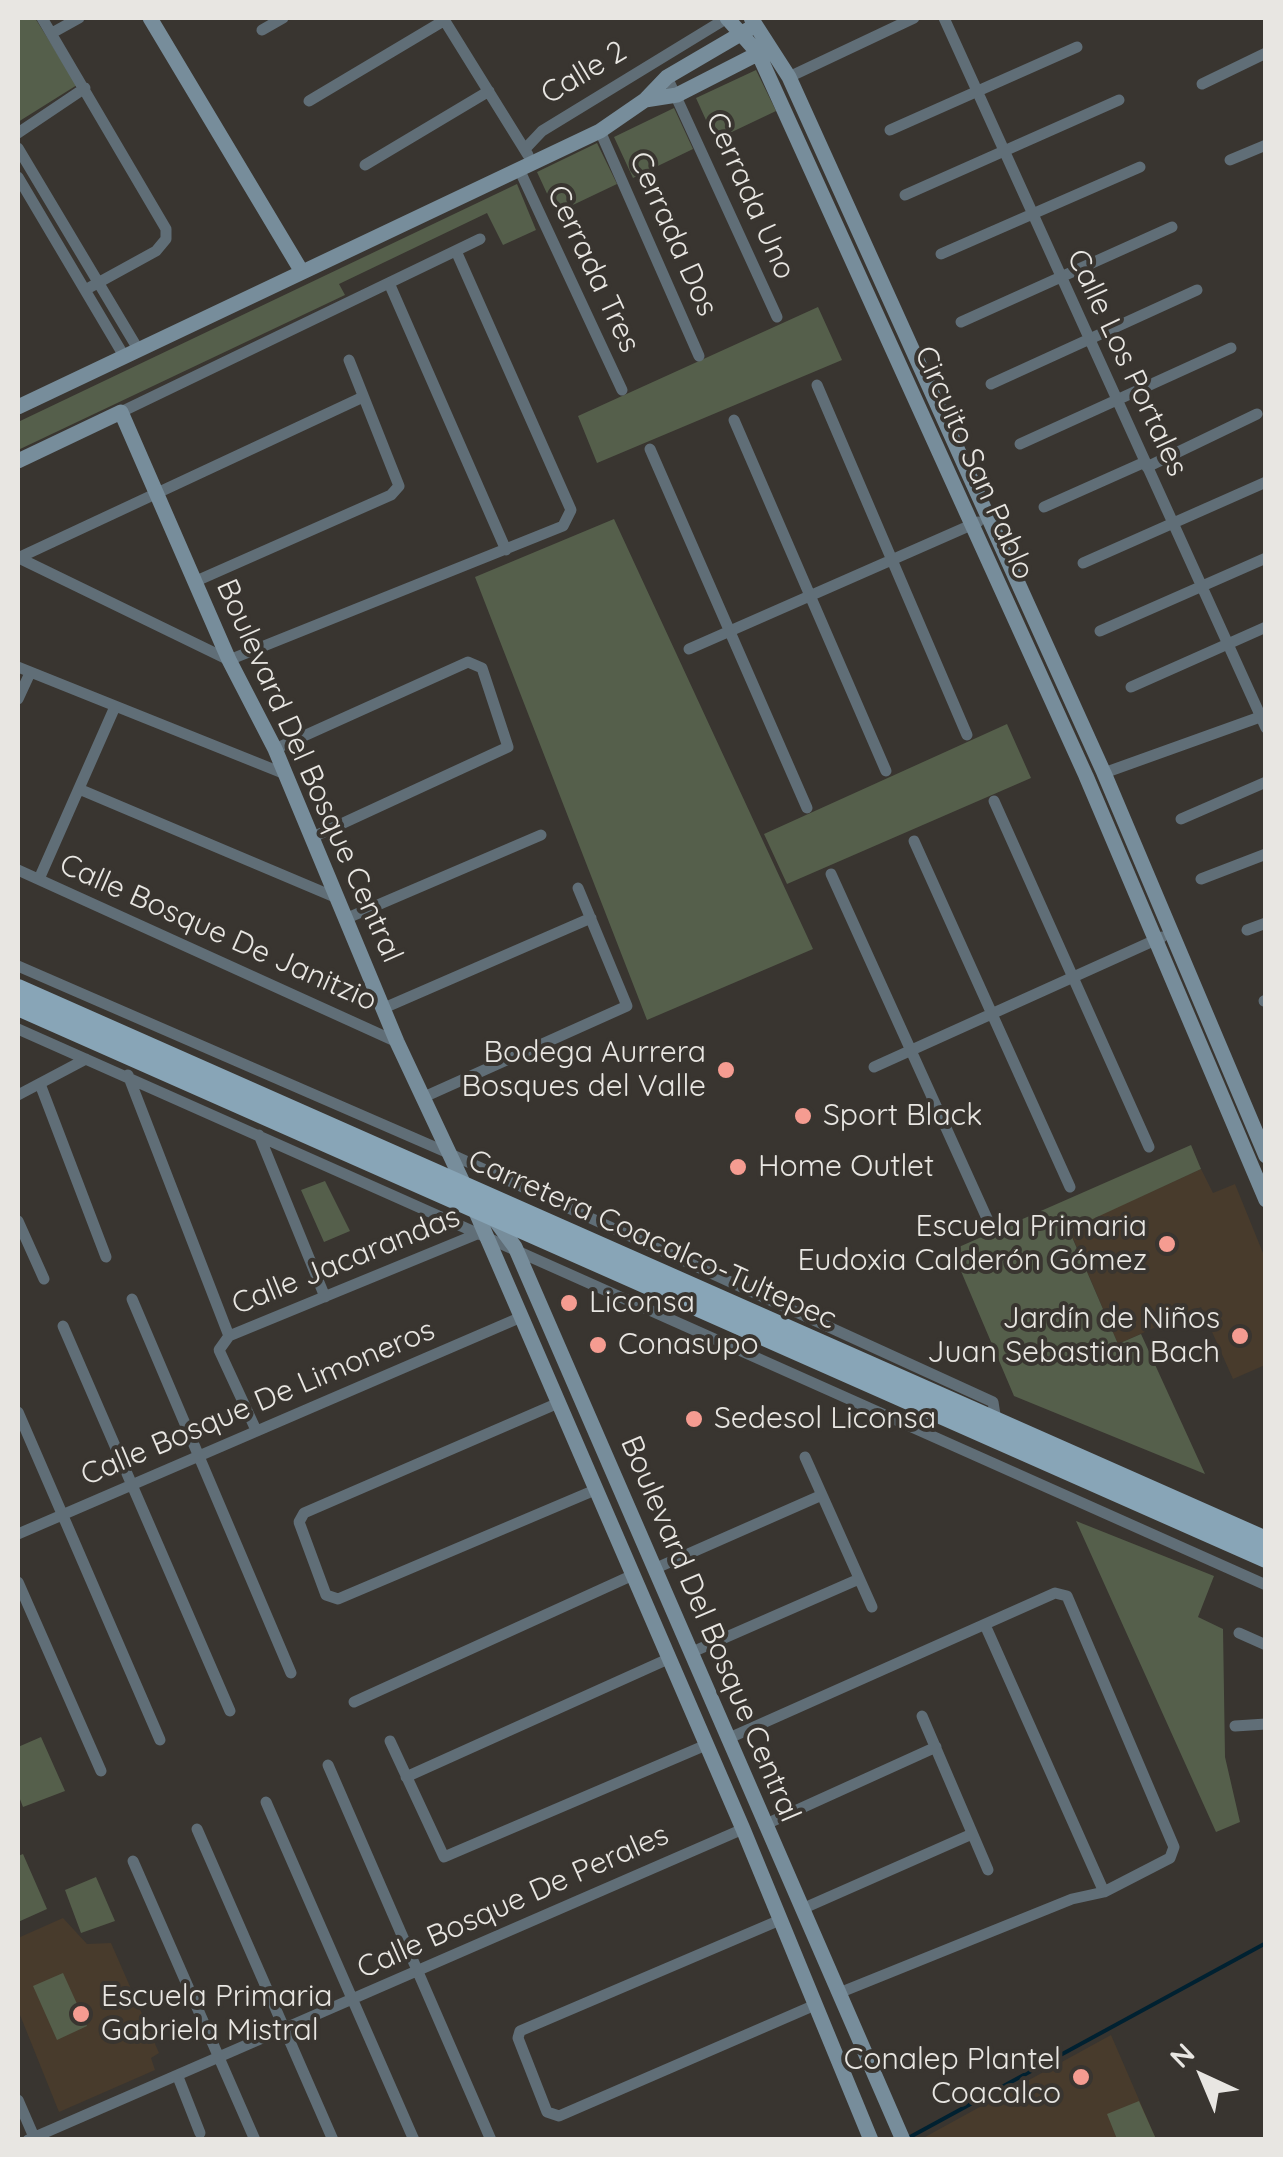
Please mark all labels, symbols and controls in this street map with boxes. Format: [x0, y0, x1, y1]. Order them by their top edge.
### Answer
street label: Calle 2 [535, 34, 633, 112]
street label: Cerrada Uno [697, 107, 803, 285]
street label: Cerrada Dos [621, 146, 725, 322]
street label: Cerrada Tres [539, 180, 647, 358]
street label: Calle Los Portales [1059, 244, 1195, 482]
street label: Circuito San Pablo [906, 341, 1042, 585]
street label: Boulevard Del Bosque Central [208, 574, 410, 968]
street label: Calle Bosque De Janitzio [54, 847, 382, 1019]
place label: Bodega Aurrera Bosques del Valle [461, 1035, 706, 1106]
marker: Bodega Aurrera Bosques del Valle [715, 1059, 737, 1081]
place label: Sport Black [823, 1098, 982, 1134]
marker: Sport Black [792, 1105, 814, 1127]
street label: Carretera Coacalco-Tultepec [462, 1142, 842, 1338]
place label: Home Outlet [758, 1149, 934, 1185]
marker: Home Outlet [727, 1156, 749, 1178]
street label: Calle Jacarandas [227, 1199, 465, 1323]
place label: Escuela Primaria Eudoxia Calderón Gómez [798, 1209, 1147, 1280]
marker: Escuela Primaria Eudoxia Calderón Gómez [1156, 1233, 1178, 1255]
place label: Liconsa [589, 1285, 695, 1321]
marker: Liconsa [558, 1292, 580, 1314]
place label: Jardín de Niños Juan Sebastian Bach [927, 1301, 1220, 1372]
street label: Calle Bosque De Limoneros [76, 1312, 440, 1494]
marker: Jardín de Niños Juan Sebastian Bach [1229, 1325, 1251, 1347]
place label: Conasupo [618, 1327, 759, 1363]
marker: Conasupo [587, 1334, 609, 1356]
place label: Sedesol Liconsa [714, 1401, 936, 1437]
marker: Sedesol Liconsa [683, 1408, 705, 1430]
street label: Boulevard Del Bosque Central [612, 1431, 808, 1827]
street label: Calle Bosque De Perales [352, 1817, 674, 1987]
place label: Escuela Primaria Gabriela Mistral [101, 1979, 332, 2050]
marker: Escuela Primaria Gabriela Mistral [70, 2003, 92, 2025]
north arrow [1153, 2027, 1253, 2127]
text: N [1162, 2035, 1201, 2075]
place label: Conalep Plantel Coacalco [844, 2042, 1061, 2112]
marker: Conalep Plantel Coacalco [1070, 2066, 1092, 2088]

